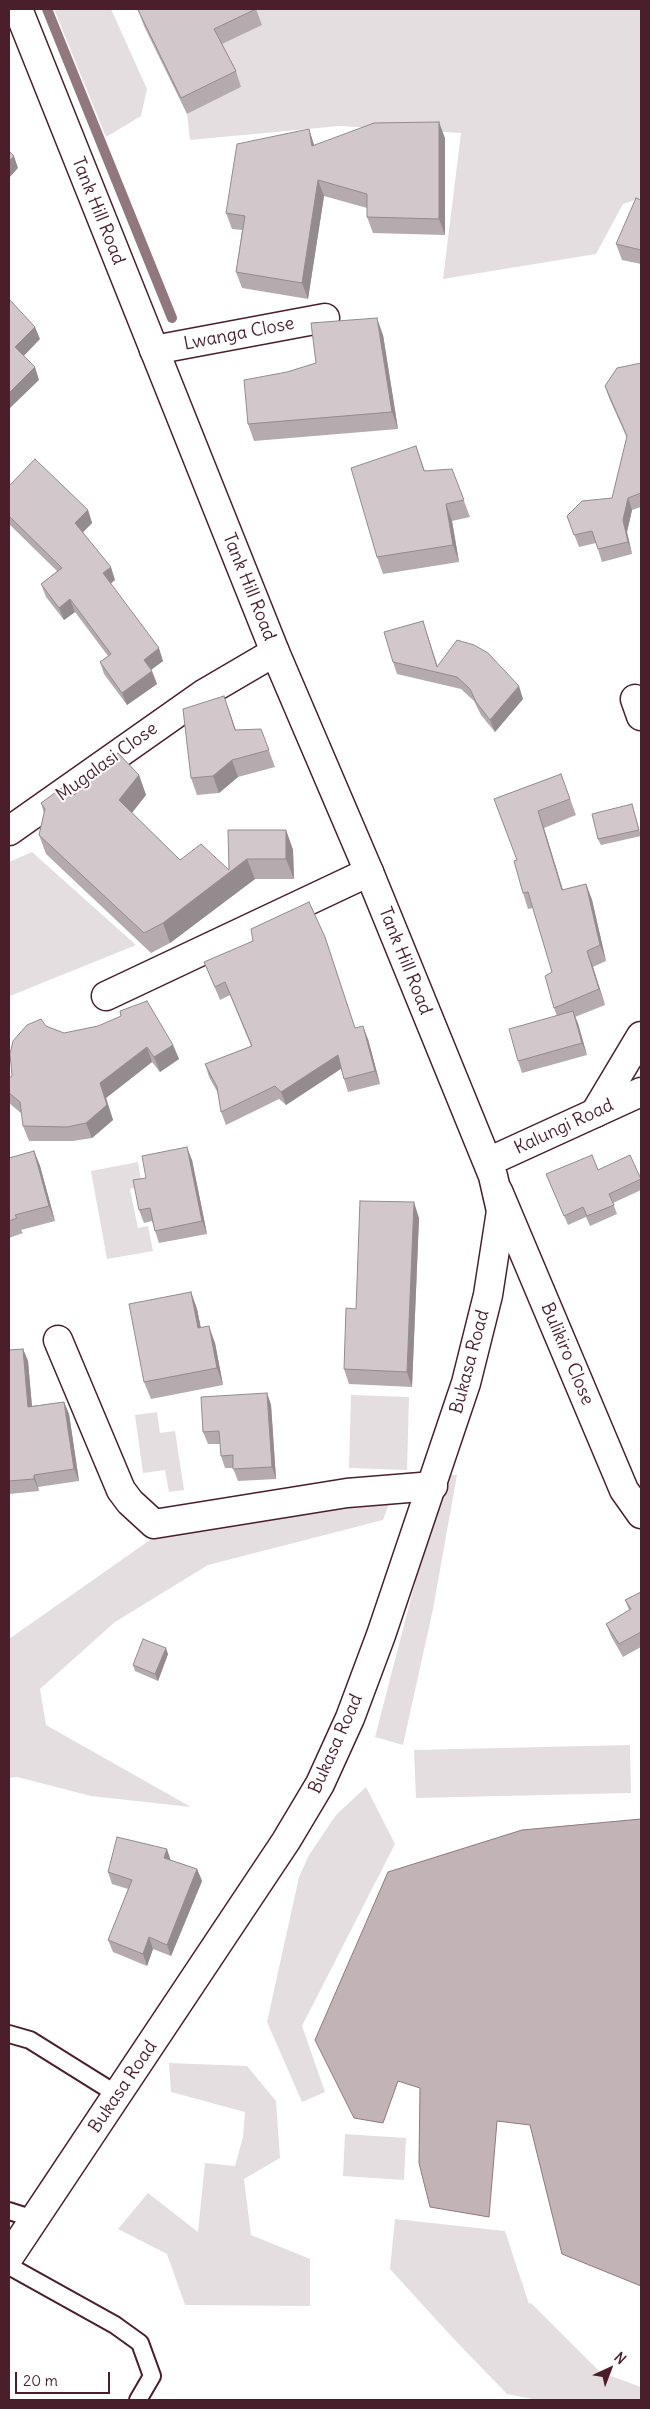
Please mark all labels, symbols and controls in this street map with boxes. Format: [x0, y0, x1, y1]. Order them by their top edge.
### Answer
street label: Tank Hill Road [67, 154, 129, 268]
street label: Lwanga Close [182, 313, 296, 355]
street label: Tank Hill Road [218, 530, 280, 644]
street label: Mugalasi Close [52, 718, 162, 806]
street label: Tank Hill Road [374, 904, 436, 1018]
street label: Kalungi Road [511, 1095, 617, 1159]
street label: Bulikiro Close [536, 1300, 598, 1408]
street label: Bukasa Road [446, 1308, 494, 1416]
street label: Bukasa Road [304, 1691, 368, 1797]
street label: Bukasa Road [84, 2037, 162, 2137]
north arrow [585, 2344, 635, 2394]
text: N [611, 2348, 630, 2368]
scale bar [18, 2362, 112, 2394]
text: 20 m [23, 2371, 58, 2390]

